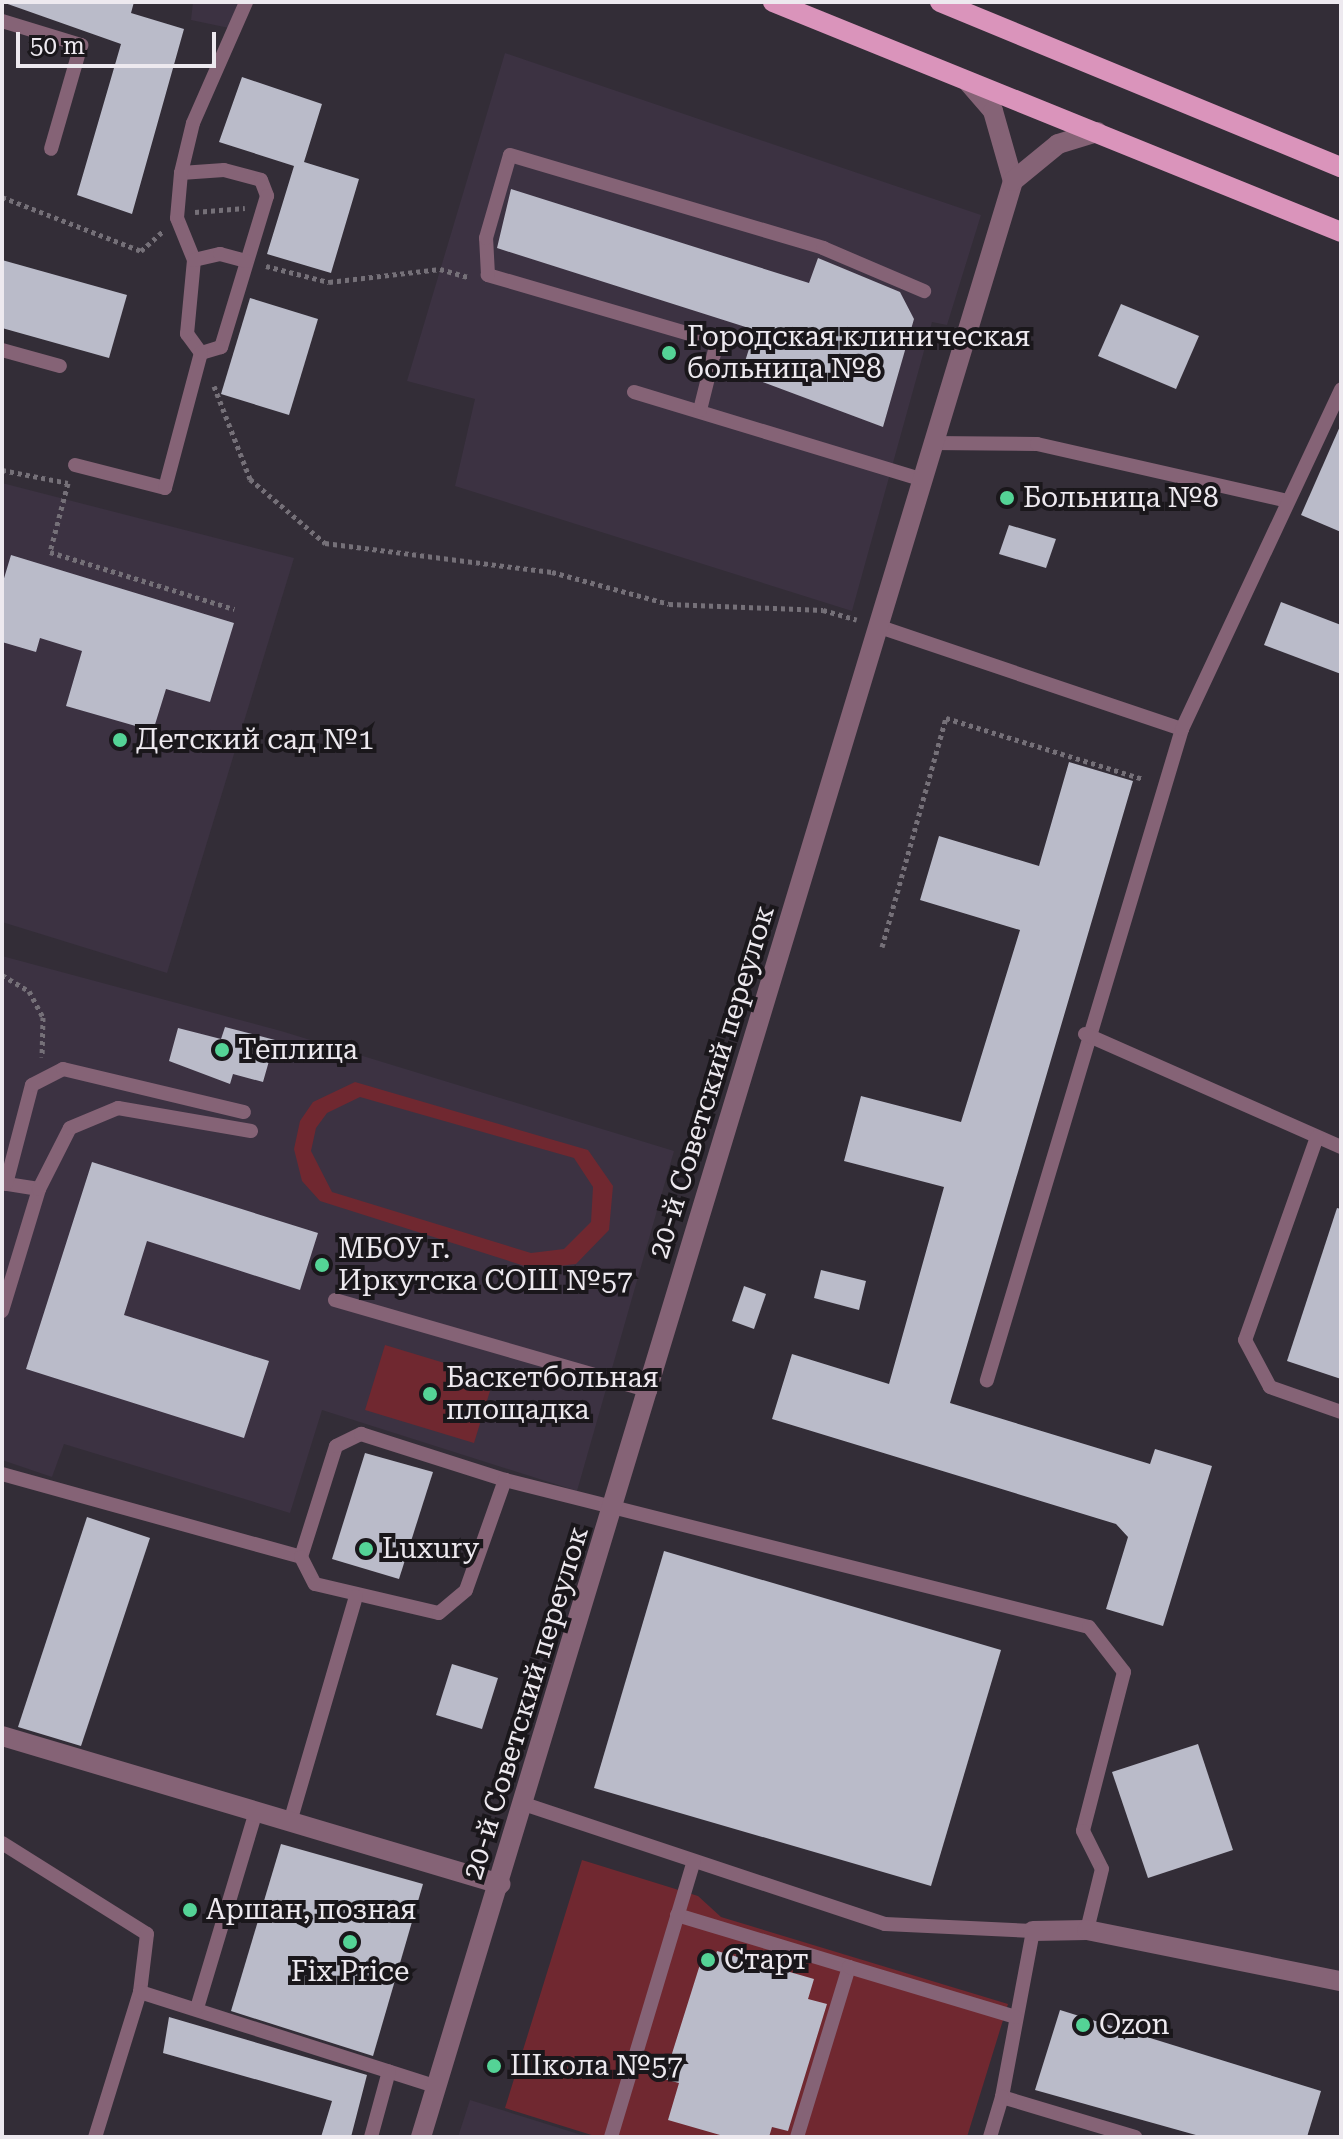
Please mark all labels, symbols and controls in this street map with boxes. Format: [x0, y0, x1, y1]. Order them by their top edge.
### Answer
scale bar [20, 16, 220, 66]
text: 50 m [30, 32, 85, 60]
place label: Городская клиническая больница №8 [687, 320, 1031, 386]
marker: Городская клиническая больница №8 [658, 342, 680, 364]
place label: Больница №8 [1023, 481, 1219, 515]
marker: Больница №8 [998, 489, 1016, 507]
place label: Детский сад №1 [136, 723, 374, 757]
marker: Детский сад №1 [111, 731, 129, 749]
street label: 20-й Советский переулок [642, 902, 782, 1262]
place label: Теплица [238, 1033, 358, 1067]
marker: Теплица [213, 1041, 231, 1059]
place label: МБОУ г. Иркутска СОШ №57 [338, 1232, 633, 1298]
marker: МБОУ г. Иркутска СОШ №57 [313, 1256, 331, 1274]
place label: Баскетбольная площадка [446, 1361, 659, 1427]
marker: Баскетбольная площадка [421, 1385, 439, 1403]
street label: 20-й Советский переулок [456, 1523, 596, 1883]
place label: Luxury [382, 1532, 479, 1566]
marker: Luxury [357, 1540, 375, 1558]
place label: Аршан, позная [206, 1893, 417, 1927]
marker: Аршан, позная [181, 1901, 199, 1919]
marker: Fix Price [341, 1933, 359, 1951]
place label: Старт [724, 1943, 809, 1977]
marker: Старт [699, 1951, 717, 1969]
place label: Fix Price [291, 1955, 409, 1989]
place label: Ozon [1099, 2008, 1170, 2042]
marker: Ozon [1074, 2016, 1092, 2034]
place label: Школа №57 [510, 2049, 683, 2083]
marker: Школа №57 [485, 2057, 503, 2075]

